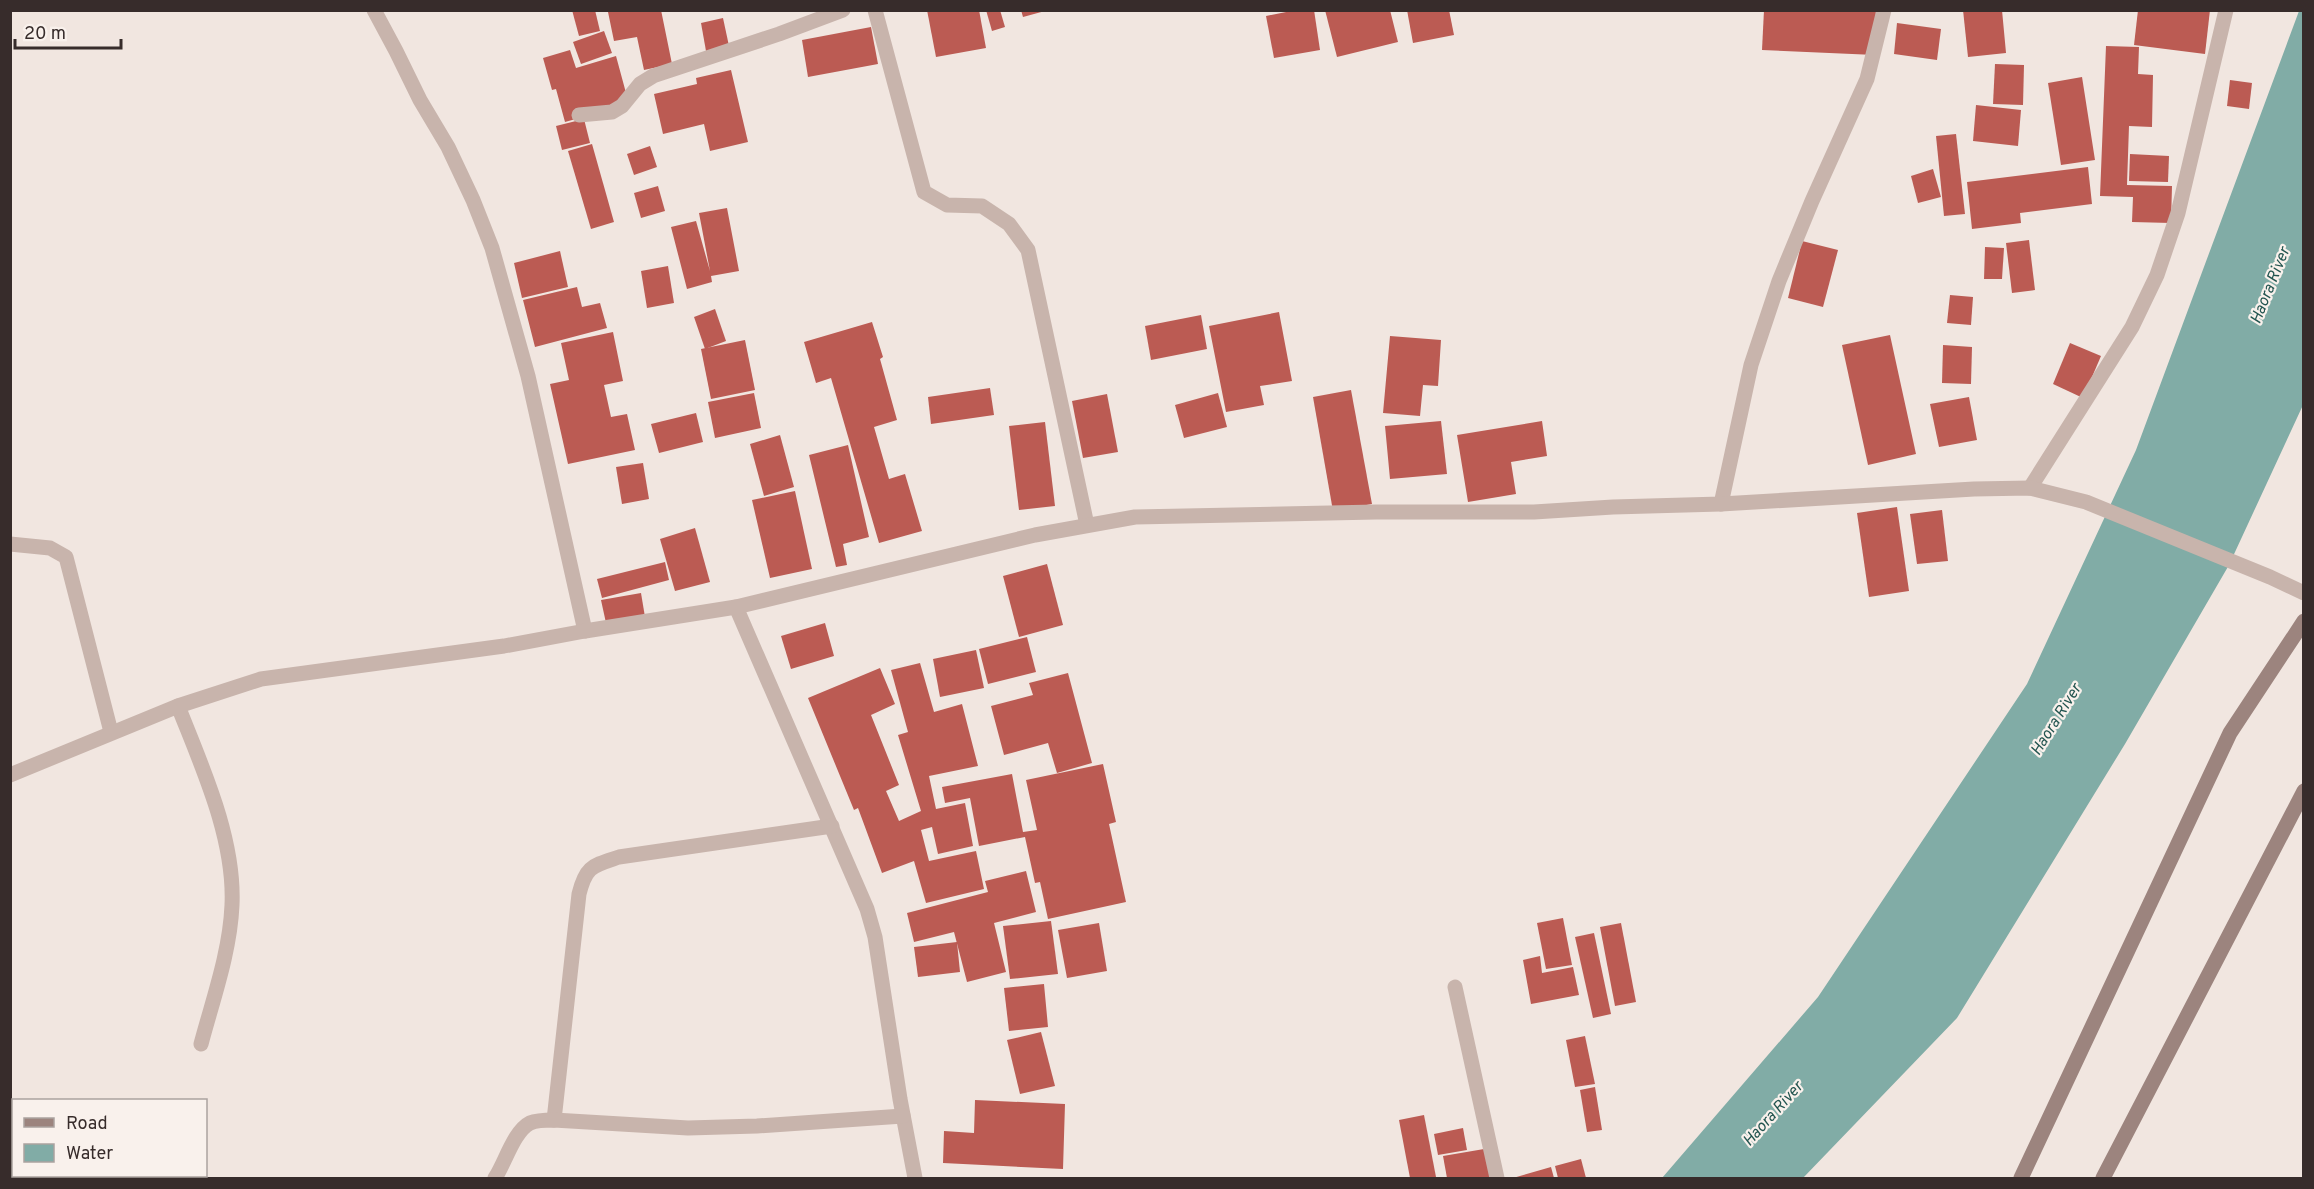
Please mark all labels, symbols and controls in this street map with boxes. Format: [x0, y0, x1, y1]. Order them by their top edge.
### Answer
scale bar [15, 12, 122, 50]
text: 20 m [24, 23, 66, 46]
water label: Haora River [2246, 243, 2296, 327]
water label: Haora River [2027, 679, 2088, 760]
water label: Haora River [1739, 1076, 1809, 1151]
legend [12, 1099, 207, 1177]
text: Road [66, 1113, 108, 1136]
text: Water [66, 1143, 113, 1166]

